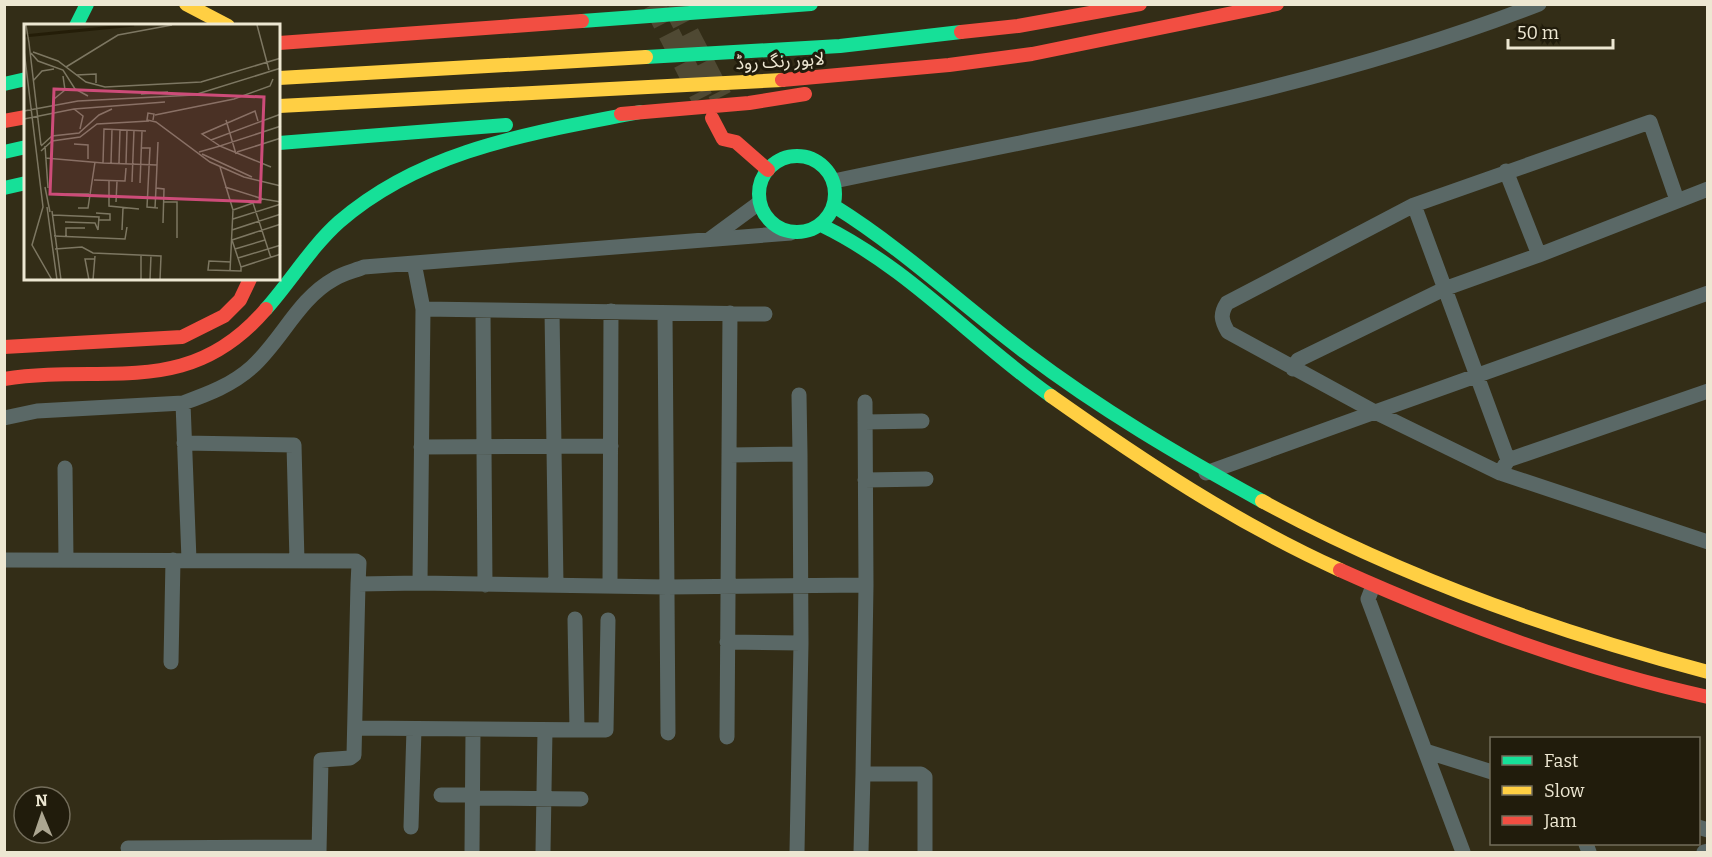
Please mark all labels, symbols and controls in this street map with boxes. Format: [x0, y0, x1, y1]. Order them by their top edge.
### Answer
scale bar [1508, 12, 1613, 50]
text: 50 m [1517, 22, 1559, 44]
inset map [24, 24, 280, 280]
street label: لاہور رنگ روڈ [735, 48, 825, 74]
legend [1490, 737, 1700, 845]
text: Fast [1544, 750, 1579, 772]
text: Slow [1544, 780, 1585, 802]
north arrow [12, 785, 72, 845]
text: N [35, 791, 48, 810]
text: Jam [1543, 810, 1577, 832]

